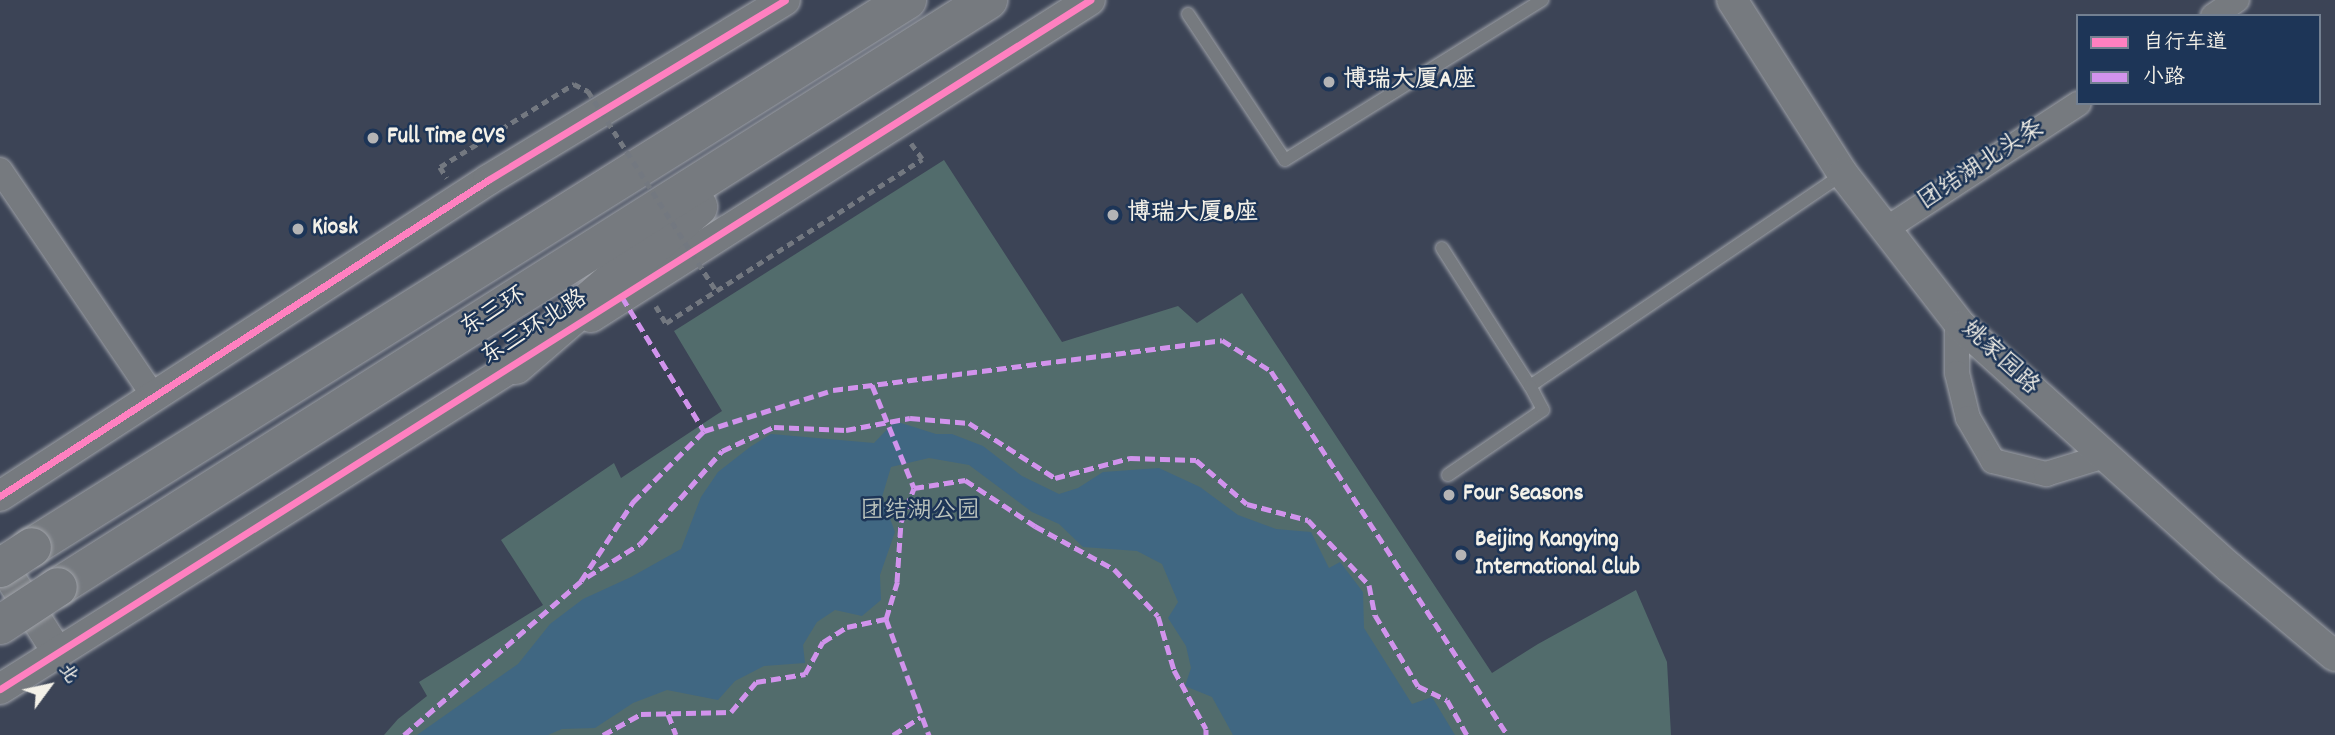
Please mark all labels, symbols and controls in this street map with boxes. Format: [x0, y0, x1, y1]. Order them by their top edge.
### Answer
legend [2076, 14, 2321, 105]
text: 自行车道 [2143, 29, 2227, 59]
text: 小路 [2143, 64, 2185, 94]
place label: 博瑞大厦A座 [1343, 68, 1476, 96]
marker: 博瑞大厦A座 [1321, 74, 1337, 90]
street label: 团结湖北头条 [1914, 115, 2050, 217]
place label: Full Time CVS [387, 124, 505, 152]
marker: Full Time CVS [365, 130, 381, 146]
place label: 博瑞大厦B座 [1127, 201, 1258, 229]
marker: 博瑞大厦B座 [1105, 207, 1121, 223]
place label: Kiosk [312, 215, 358, 243]
marker: Kiosk [290, 221, 306, 237]
street label: 东三环 [456, 282, 532, 344]
street label: 东三环北路 [476, 285, 594, 373]
street label: 姚家园路 [1954, 316, 2044, 402]
place label: Four Seasons [1463, 481, 1584, 509]
marker: Four Seasons [1441, 487, 1457, 503]
park label: 团结湖公园 [860, 499, 980, 527]
place label: Beijing Kangying International Club [1475, 527, 1640, 583]
marker: Beijing Kangying International Club [1453, 547, 1469, 563]
north arrow [14, 651, 84, 721]
text: 北 [51, 659, 84, 690]

